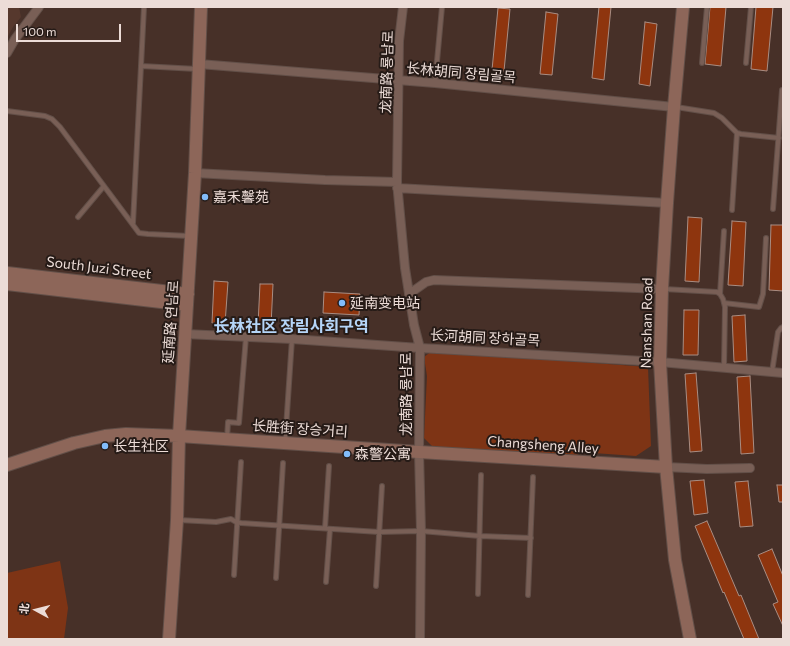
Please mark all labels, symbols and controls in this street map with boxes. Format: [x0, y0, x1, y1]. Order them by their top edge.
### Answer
scale bar [18, 16, 123, 42]
text: 100 m [23, 24, 57, 38]
street label: 龙南路 룡남로 [377, 30, 397, 114]
street label: 长林胡同 장림골목 [405, 60, 517, 86]
place label: 嘉禾馨苑 [213, 189, 269, 205]
marker: 嘉禾馨苑 [200, 192, 210, 202]
street label: South Juzi Street [46, 253, 152, 283]
street label: Nanshan Road [638, 277, 656, 369]
street label: 延南路 연남로 [160, 280, 182, 364]
place label: 延南变电站 [350, 295, 420, 311]
marker: 延南变电站 [337, 298, 347, 308]
district label: 长林社区 장림사회구역 [213, 317, 369, 337]
street label: 长河胡同 장하골목 [430, 327, 540, 349]
street label: 龙南路 룡남로 [398, 352, 414, 436]
street label: 长胜街 장승거리 [251, 417, 349, 441]
street label: Changsheng Alley [487, 433, 599, 457]
place label: 长生社区 [113, 438, 169, 454]
marker: 长生社区 [100, 441, 110, 451]
place label: 森警公寓 [355, 446, 411, 462]
marker: 森警公寓 [342, 449, 352, 459]
north arrow [16, 590, 56, 630]
text: 北 [16, 602, 31, 615]

